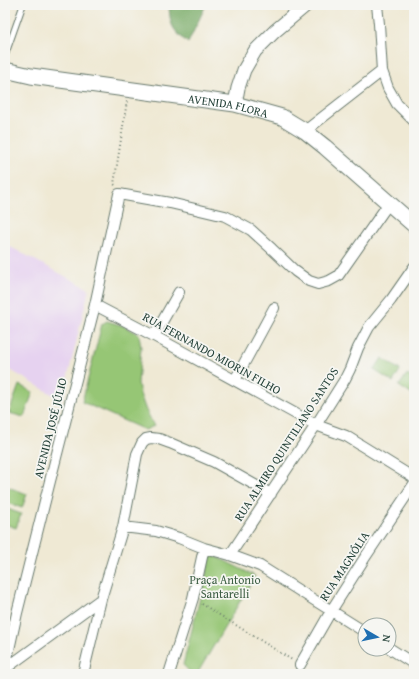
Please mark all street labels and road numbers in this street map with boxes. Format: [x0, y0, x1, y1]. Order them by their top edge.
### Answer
street label: AVENIDA FLORA [187, 89, 271, 122]
street label: RUA FERNANDO MIORIN FILHO [140, 308, 284, 398]
street label: RUA ALMIRO QUINTILIANO SANTOS [230, 364, 342, 524]
street label: AVENIDA JOSÉ JÚLIO [29, 376, 71, 480]
street label: RUA MAGNÓLIA [315, 527, 373, 604]

